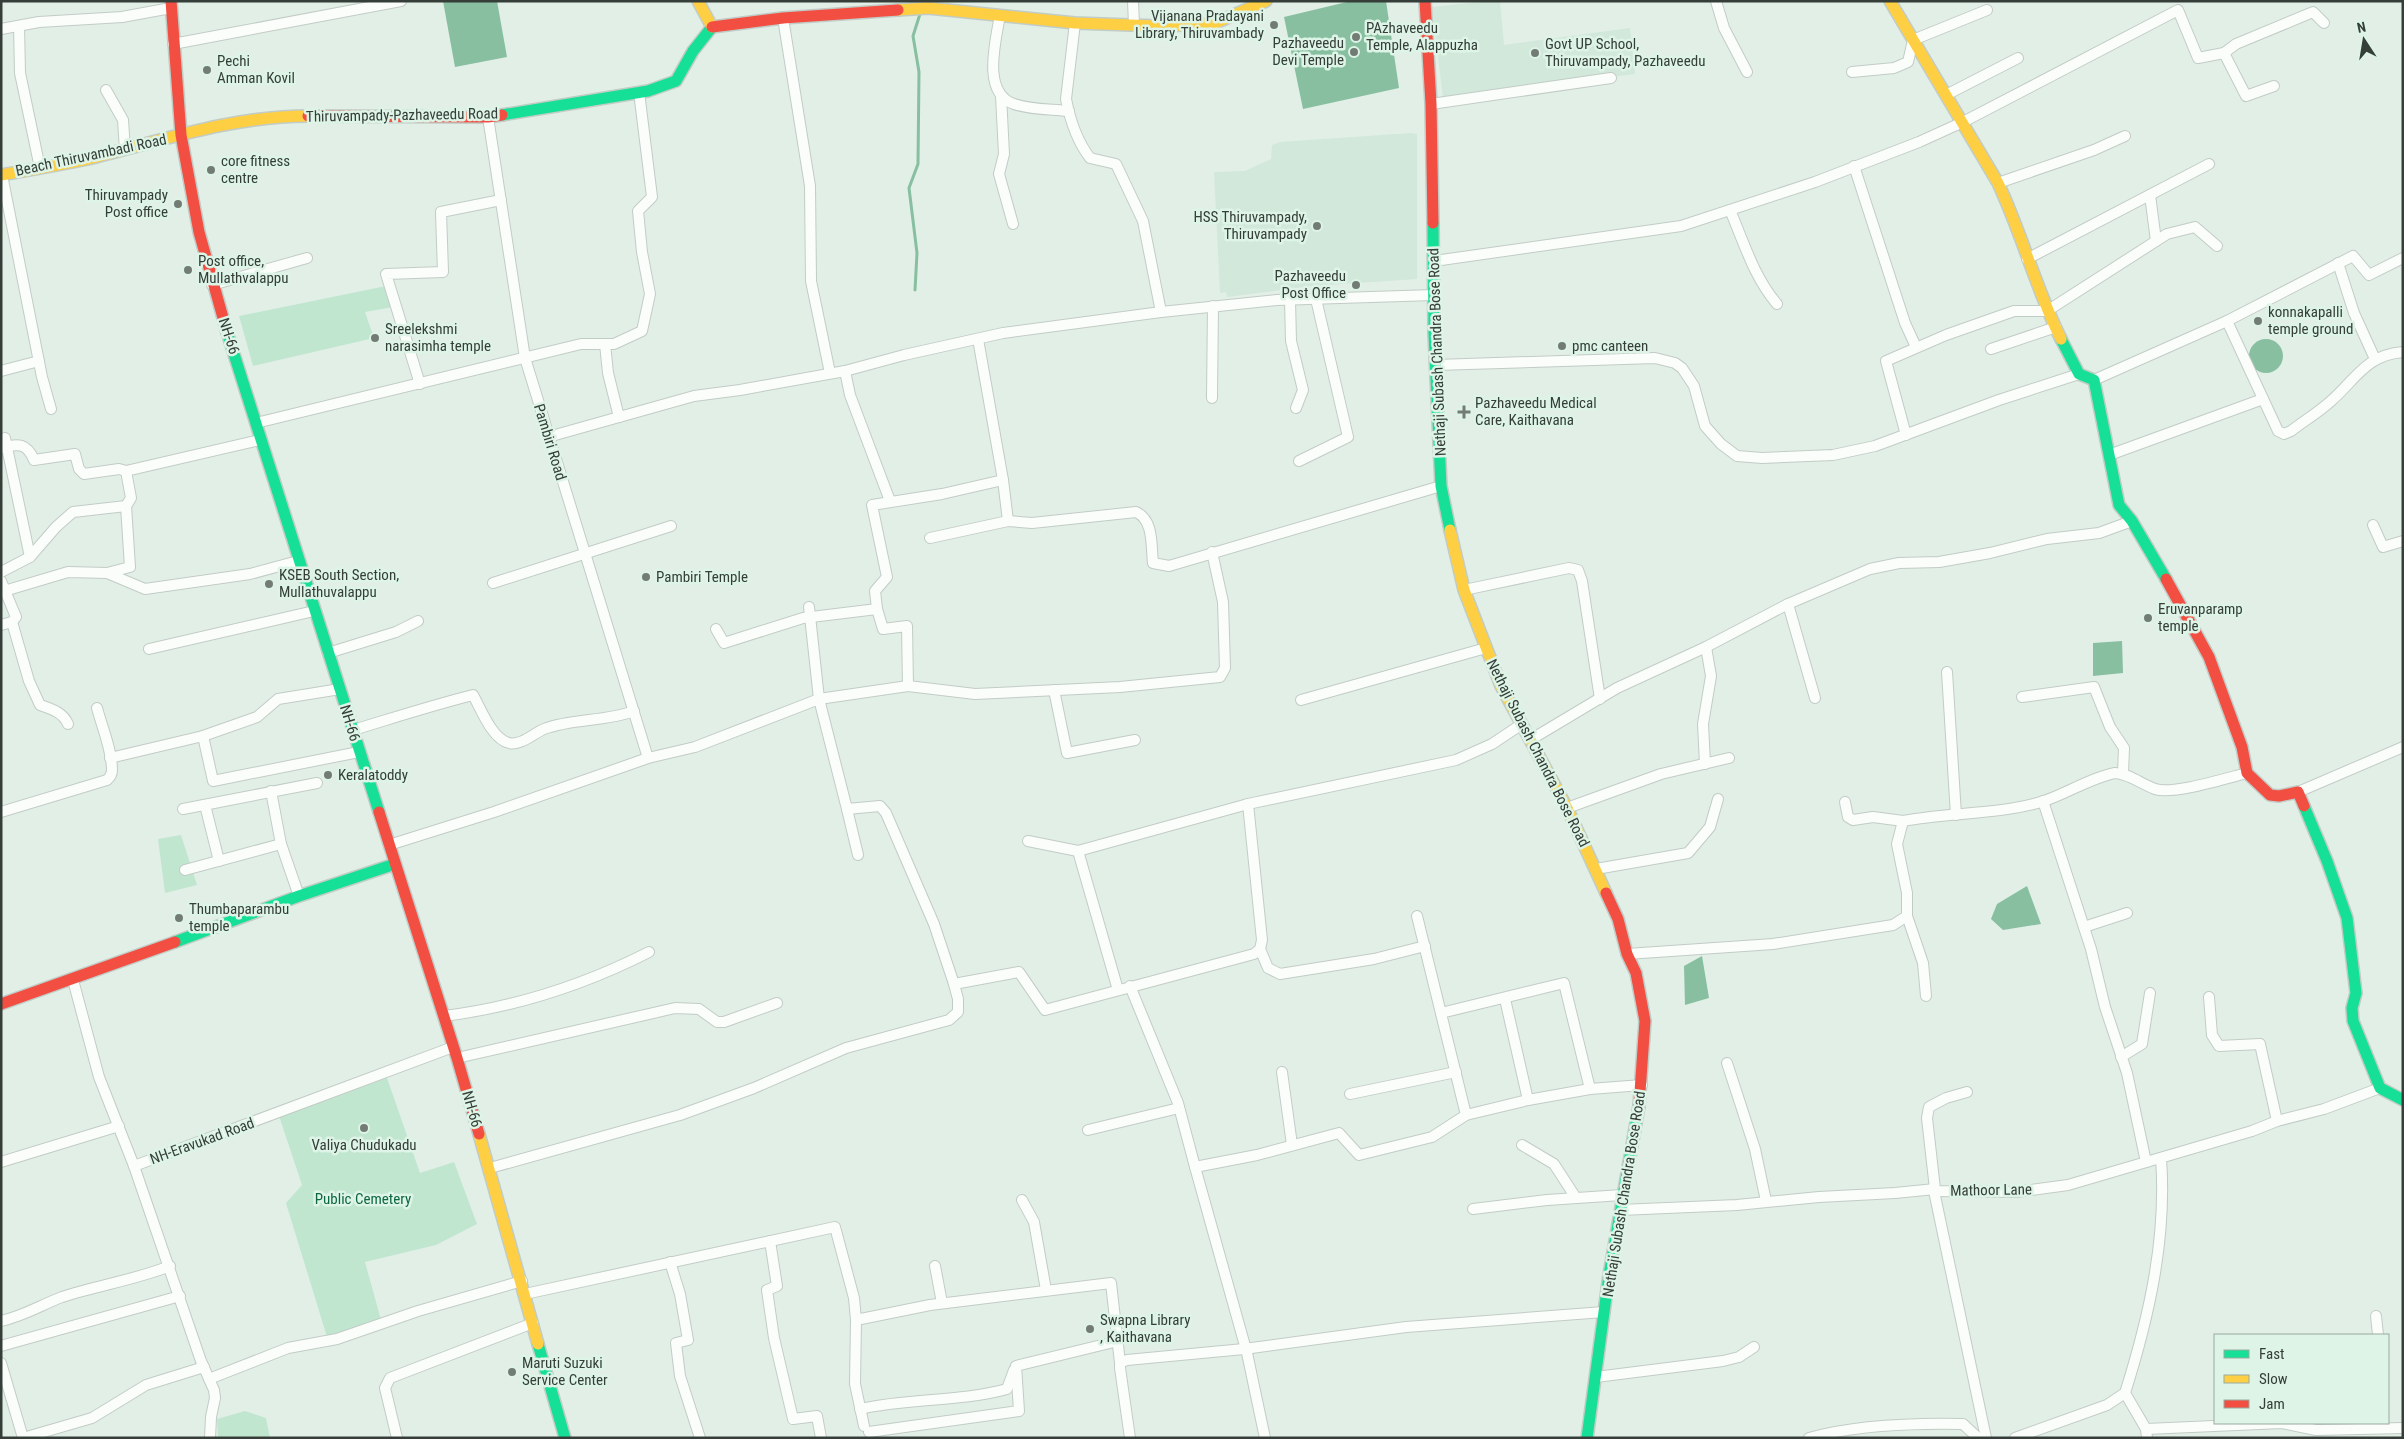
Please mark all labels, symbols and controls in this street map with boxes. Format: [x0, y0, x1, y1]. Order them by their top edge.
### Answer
place label: Vijanana Pradayani Library, Thiruvambady [1135, 7, 1264, 42]
north arrow [2339, 15, 2389, 65]
marker: Vijanana Pradayani Library, Thiruvambady [1268, 19, 1280, 31]
place label: PAzhaveedu Temple, Alappuzha [1366, 19, 1478, 54]
text: N [2355, 19, 2367, 36]
marker: PAzhaveedu Temple, Alappuzha [1350, 31, 1362, 43]
place label: Pazhaveedu Devi Temple [1272, 34, 1344, 69]
place label: Govt UP School, Thiruvampady, Pazhaveedu [1545, 35, 1705, 70]
marker: Pazhaveedu Devi Temple [1348, 46, 1360, 58]
marker: Govt UP School, Thiruvampady, Pazhaveedu [1529, 47, 1541, 59]
place label: Pechi Amman Kovil [217, 52, 295, 87]
marker: Pechi Amman Kovil [201, 64, 213, 76]
street label: Thiruvampady-Pazhaveedu Road [306, 104, 498, 126]
street label: Beach Thiruvambadi Road [14, 130, 168, 180]
place label: core fitness centre [221, 152, 290, 187]
marker: core fitness centre [205, 164, 217, 176]
place label: Thiruvampady Post office [85, 186, 168, 221]
marker: Thiruvampady Post office [172, 198, 184, 210]
place label: HSS Thiruvampady, Thiruvampady [1193, 208, 1307, 243]
marker: HSS Thiruvampady, Thiruvampady [1311, 220, 1323, 232]
street label: Nethaji Subash Chandra Bose Road [1424, 248, 1450, 456]
place label: Post office, Mullathvalappu [198, 252, 289, 287]
marker: Post office, Mullathvalappu [182, 264, 194, 276]
place label: Pazhaveedu Post Office [1275, 267, 1346, 302]
marker: Pazhaveedu Post Office [1350, 279, 1362, 291]
place label: konnakapalli temple ground [2268, 303, 2353, 338]
marker: konnakapalli temple ground [2252, 315, 2264, 327]
street label: NH-66 [215, 316, 243, 356]
place label: Sreelekshmi narasimha temple [385, 320, 491, 355]
marker: Sreelekshmi narasimha temple [369, 332, 381, 344]
place label: pmc canteen [1572, 337, 1648, 355]
marker: pmc canteen [1556, 340, 1568, 352]
place label: Pazhaveedu Medical Care, Kaithavana [1475, 394, 1597, 429]
street label: Pambiri Road [530, 402, 570, 482]
marker: Pazhaveedu Medical Care, Kaithavana [1457, 405, 1471, 419]
place label: KSEB South Section, Mullathuvalappu [279, 566, 399, 601]
place label: Pambiri Temple [656, 568, 748, 586]
marker: Pambiri Temple [640, 571, 652, 583]
marker: KSEB South Section, Mullathuvalappu [263, 578, 275, 590]
place label: Eruvanparamp temple [2158, 600, 2243, 635]
marker: Eruvanparamp temple [2142, 612, 2154, 624]
street label: Nethaji Subash Chandra Bose Road [1483, 656, 1593, 850]
street label: NH-66 [336, 703, 364, 743]
place label: Keralatoddy [338, 766, 408, 784]
marker: Keralatoddy [322, 769, 334, 781]
place label: Thumbaparambu temple [189, 900, 289, 935]
marker: Thumbaparambu temple [173, 912, 185, 924]
street label: NH-66 [458, 1089, 486, 1129]
street label: Nethaji Subash Chandra Bose Road [1599, 1090, 1649, 1298]
street label: NH-Eravukad Road [147, 1114, 257, 1168]
marker: Valiya Chudukadu [358, 1122, 370, 1134]
place label: Valiya Chudukadu [311, 1136, 417, 1154]
street label: Mathoor Lane [1950, 1180, 2032, 1200]
park label: Public Cemetery [315, 1190, 411, 1208]
place label: Swapna Library , Kaithavana [1100, 1311, 1190, 1346]
marker: Swapna Library , Kaithavana [1084, 1323, 1096, 1335]
legend [2214, 1334, 2389, 1424]
text: Fast [2259, 1345, 2284, 1363]
place label: Maruti Suzuki Service Center [522, 1354, 608, 1389]
marker: Maruti Suzuki Service Center [506, 1366, 518, 1378]
text: Slow [2259, 1370, 2288, 1388]
text: Jam [2259, 1395, 2285, 1413]

